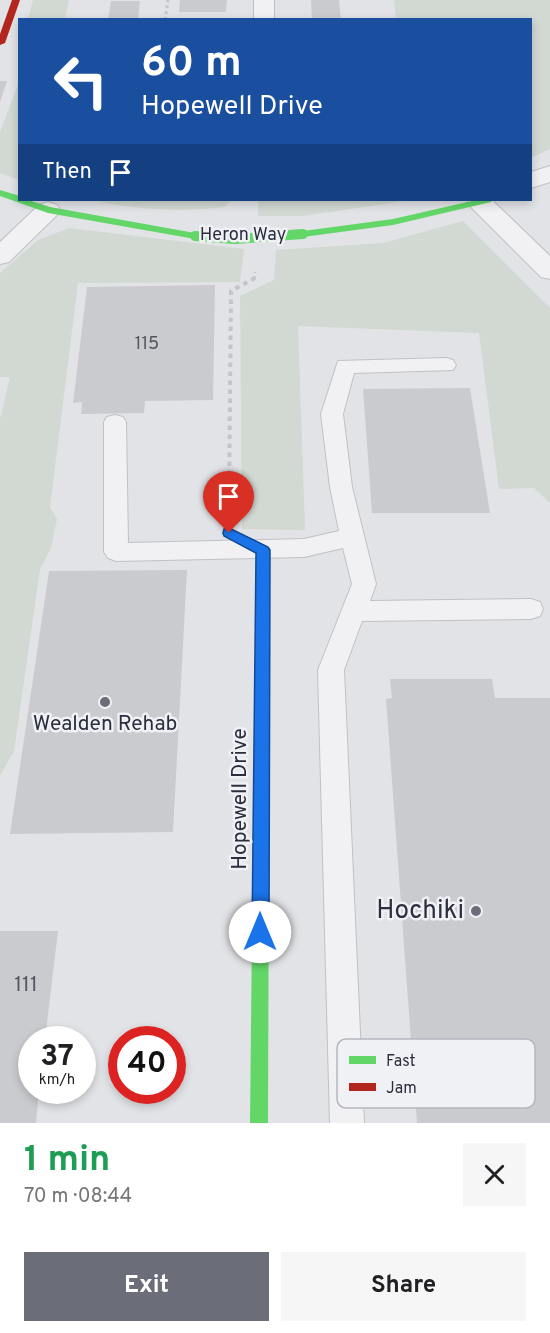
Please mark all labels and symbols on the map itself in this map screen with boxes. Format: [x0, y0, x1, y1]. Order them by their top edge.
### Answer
street label: Heron Way [200, 224, 286, 247]
house number: 115 [135, 333, 159, 356]
pin [203, 471, 254, 533]
marker: Wealden Rehab [98, 695, 112, 709]
place label: Wealden Rehab [33, 711, 177, 738]
street label: Hopewell Drive [227, 728, 254, 870]
place label: Hochiki [376, 895, 464, 928]
position arrow [228, 900, 292, 964]
marker: Hochiki [469, 904, 483, 918]
house number: 111 [14, 972, 38, 999]
speed limit sign: 40 [108, 1026, 186, 1104]
legend [337, 1039, 535, 1108]
text: Fast [386, 1052, 416, 1072]
text: Jam [386, 1079, 417, 1099]

